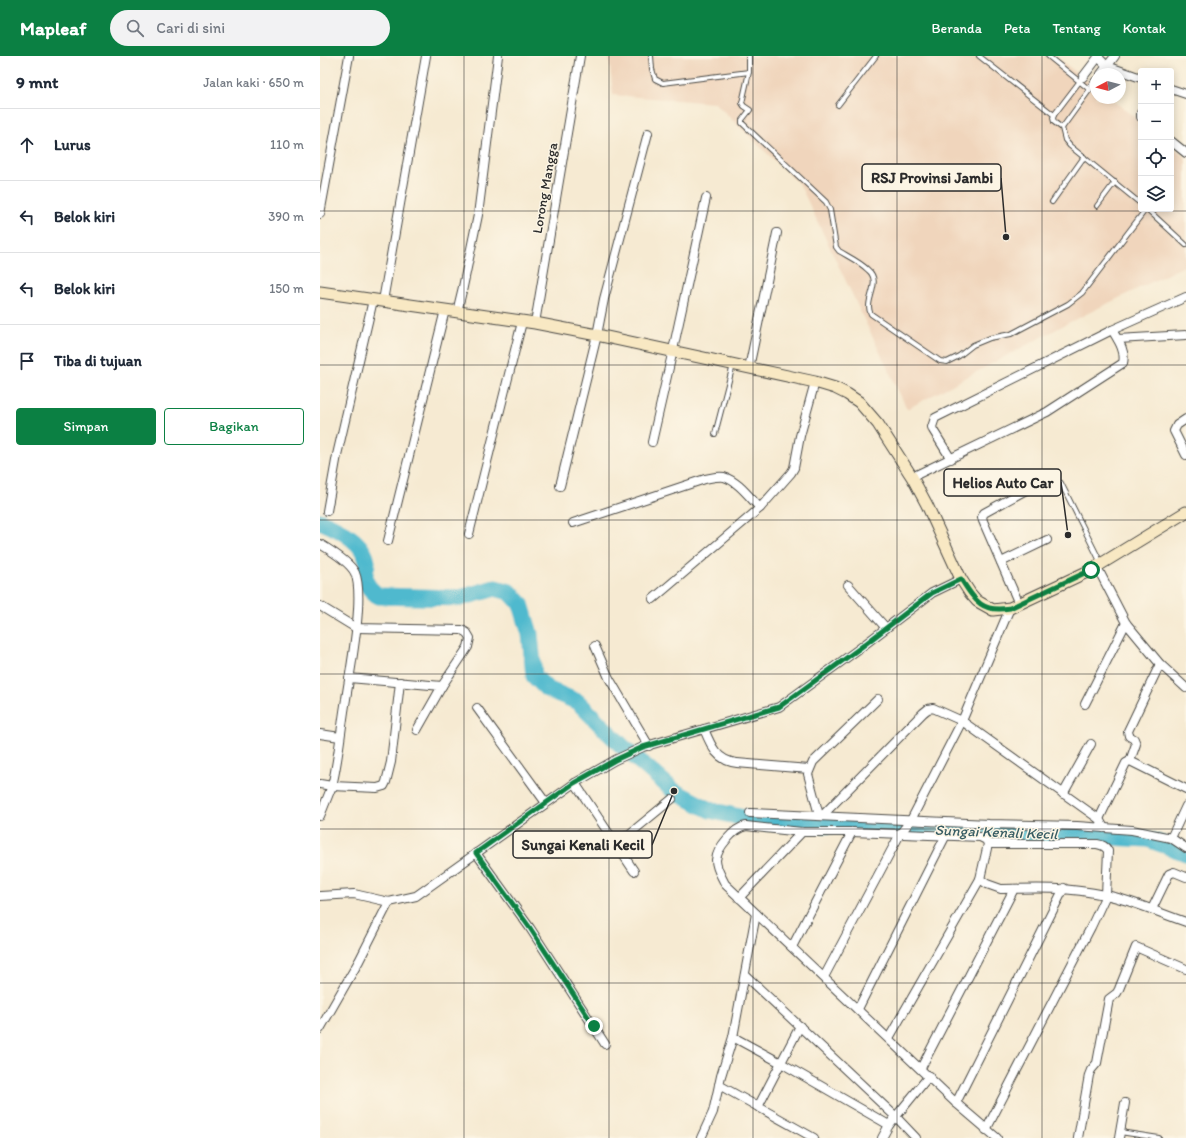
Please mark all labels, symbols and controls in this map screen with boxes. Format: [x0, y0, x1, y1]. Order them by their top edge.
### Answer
search box [110, 10, 390, 46]
text: Mapleaf [20, 17, 86, 40]
icon: search [124, 17, 146, 39]
text: Cari di sini [156, 19, 225, 37]
text: Beranda [931, 20, 982, 37]
text: Peta [1004, 20, 1030, 37]
text: Tentang [1052, 20, 1101, 37]
text: Kontak [1123, 20, 1166, 37]
north arrow [1090, 68, 1126, 104]
map controls [1138, 68, 1174, 212]
button: + [1138, 68, 1174, 104]
text: 9 mnt [16, 72, 58, 92]
text: Jalan kaki · 650 m [203, 75, 304, 90]
button: − [1138, 104, 1174, 140]
icon: ahead [16, 134, 38, 156]
text: Lurus [54, 136, 91, 154]
text: 110 m [270, 137, 304, 152]
street label: Lorong Mangga [529, 140, 562, 235]
button: locate [1138, 140, 1174, 176]
callout: RSJ Provinsi Jambi [862, 164, 1001, 191]
text: RSJ Provinsi Jambi [871, 169, 993, 187]
button: layers [1138, 176, 1174, 212]
icon: left [16, 206, 38, 228]
text: Belok kiri [54, 208, 115, 226]
text: 390 m [268, 209, 304, 224]
icon: left [16, 278, 38, 300]
text: Belok kiri [54, 280, 115, 298]
text: 150 m [269, 281, 304, 296]
icon: arrive [16, 350, 38, 372]
text: Tiba di tujuan [54, 352, 142, 370]
button: Simpan [16, 408, 156, 445]
button: Bagikan [164, 408, 304, 445]
callout: Helios Auto Car [944, 469, 1061, 496]
text: Helios Auto Car [952, 474, 1055, 492]
route start [1082, 561, 1100, 579]
water label: Sungai Kenali Kecil [934, 821, 1059, 843]
callout: Sungai Kenali Kecil [513, 831, 652, 858]
text: Sungai Kenali Kecil [522, 836, 645, 855]
route end [585, 1017, 603, 1035]

